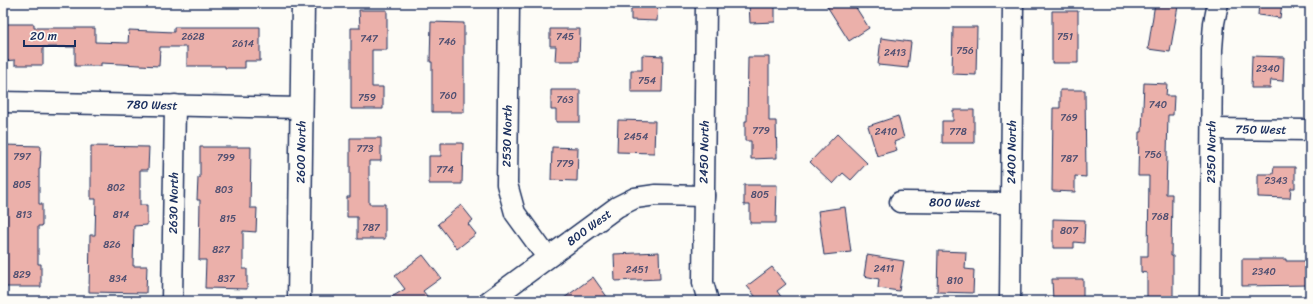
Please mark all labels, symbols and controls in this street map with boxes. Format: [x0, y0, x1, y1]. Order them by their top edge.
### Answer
scale bar [24, 22, 75, 48]
text: 20 m [30, 25, 57, 47]
house number: 2628 [181, 28, 205, 46]
house number: 745 [556, 28, 574, 46]
house number: 751 [1057, 28, 1073, 46]
house number: 747 [360, 30, 379, 48]
house number: 746 [438, 33, 456, 51]
house number: 2614 [232, 35, 254, 53]
house number: 756 [956, 42, 974, 60]
house number: 2413 [884, 44, 906, 62]
house number: 2340 [1256, 60, 1280, 78]
house number: 754 [638, 72, 656, 90]
house number: 760 [439, 87, 457, 105]
house number: 759 [358, 89, 376, 107]
house number: 763 [557, 91, 574, 109]
street label: 780 West [126, 93, 178, 116]
house number: 740 [1149, 96, 1167, 114]
street label: 2530 North [495, 105, 519, 167]
house number: 769 [1060, 109, 1078, 127]
street label: 750 West [1235, 118, 1287, 141]
street label: 2600 North [290, 120, 312, 184]
street label: 2450 North [692, 120, 716, 184]
street label: 2400 North [1000, 120, 1023, 184]
street label: 2350 North [1200, 121, 1222, 183]
house number: 779 [752, 122, 770, 140]
house number: 2410 [875, 123, 897, 141]
house number: 778 [949, 123, 967, 141]
house number: 2454 [624, 128, 648, 146]
house number: 773 [357, 140, 374, 158]
house number: 756 [1144, 146, 1162, 164]
house number: 797 [13, 148, 32, 166]
house number: 799 [217, 149, 235, 167]
house number: 787 [1060, 150, 1079, 168]
house number: 779 [556, 155, 574, 173]
house number: 774 [436, 161, 454, 179]
street label: 2630 North [162, 172, 185, 234]
house number: 2343 [1265, 172, 1288, 190]
house number: 805 [13, 176, 31, 194]
house number: 802 [107, 179, 125, 197]
house number: 803 [215, 181, 233, 199]
house number: 805 [751, 186, 769, 204]
street label: 800 West [929, 191, 981, 214]
street label: 800 West [562, 203, 616, 252]
house number: 813 [16, 206, 32, 224]
house number: 814 [113, 206, 129, 224]
house number: 768 [1151, 208, 1169, 226]
house number: 815 [220, 210, 236, 228]
house number: 787 [362, 219, 381, 237]
house number: 807 [1060, 222, 1079, 240]
house number: 826 [103, 236, 121, 254]
house number: 827 [212, 241, 231, 259]
house number: 2411 [874, 260, 894, 278]
house number: 2451 [626, 261, 648, 279]
house number: 2340 [1252, 263, 1276, 281]
house number: 829 [13, 266, 31, 284]
house number: 834 [109, 270, 127, 288]
house number: 837 [217, 270, 236, 288]
house number: 810 [947, 272, 963, 290]

